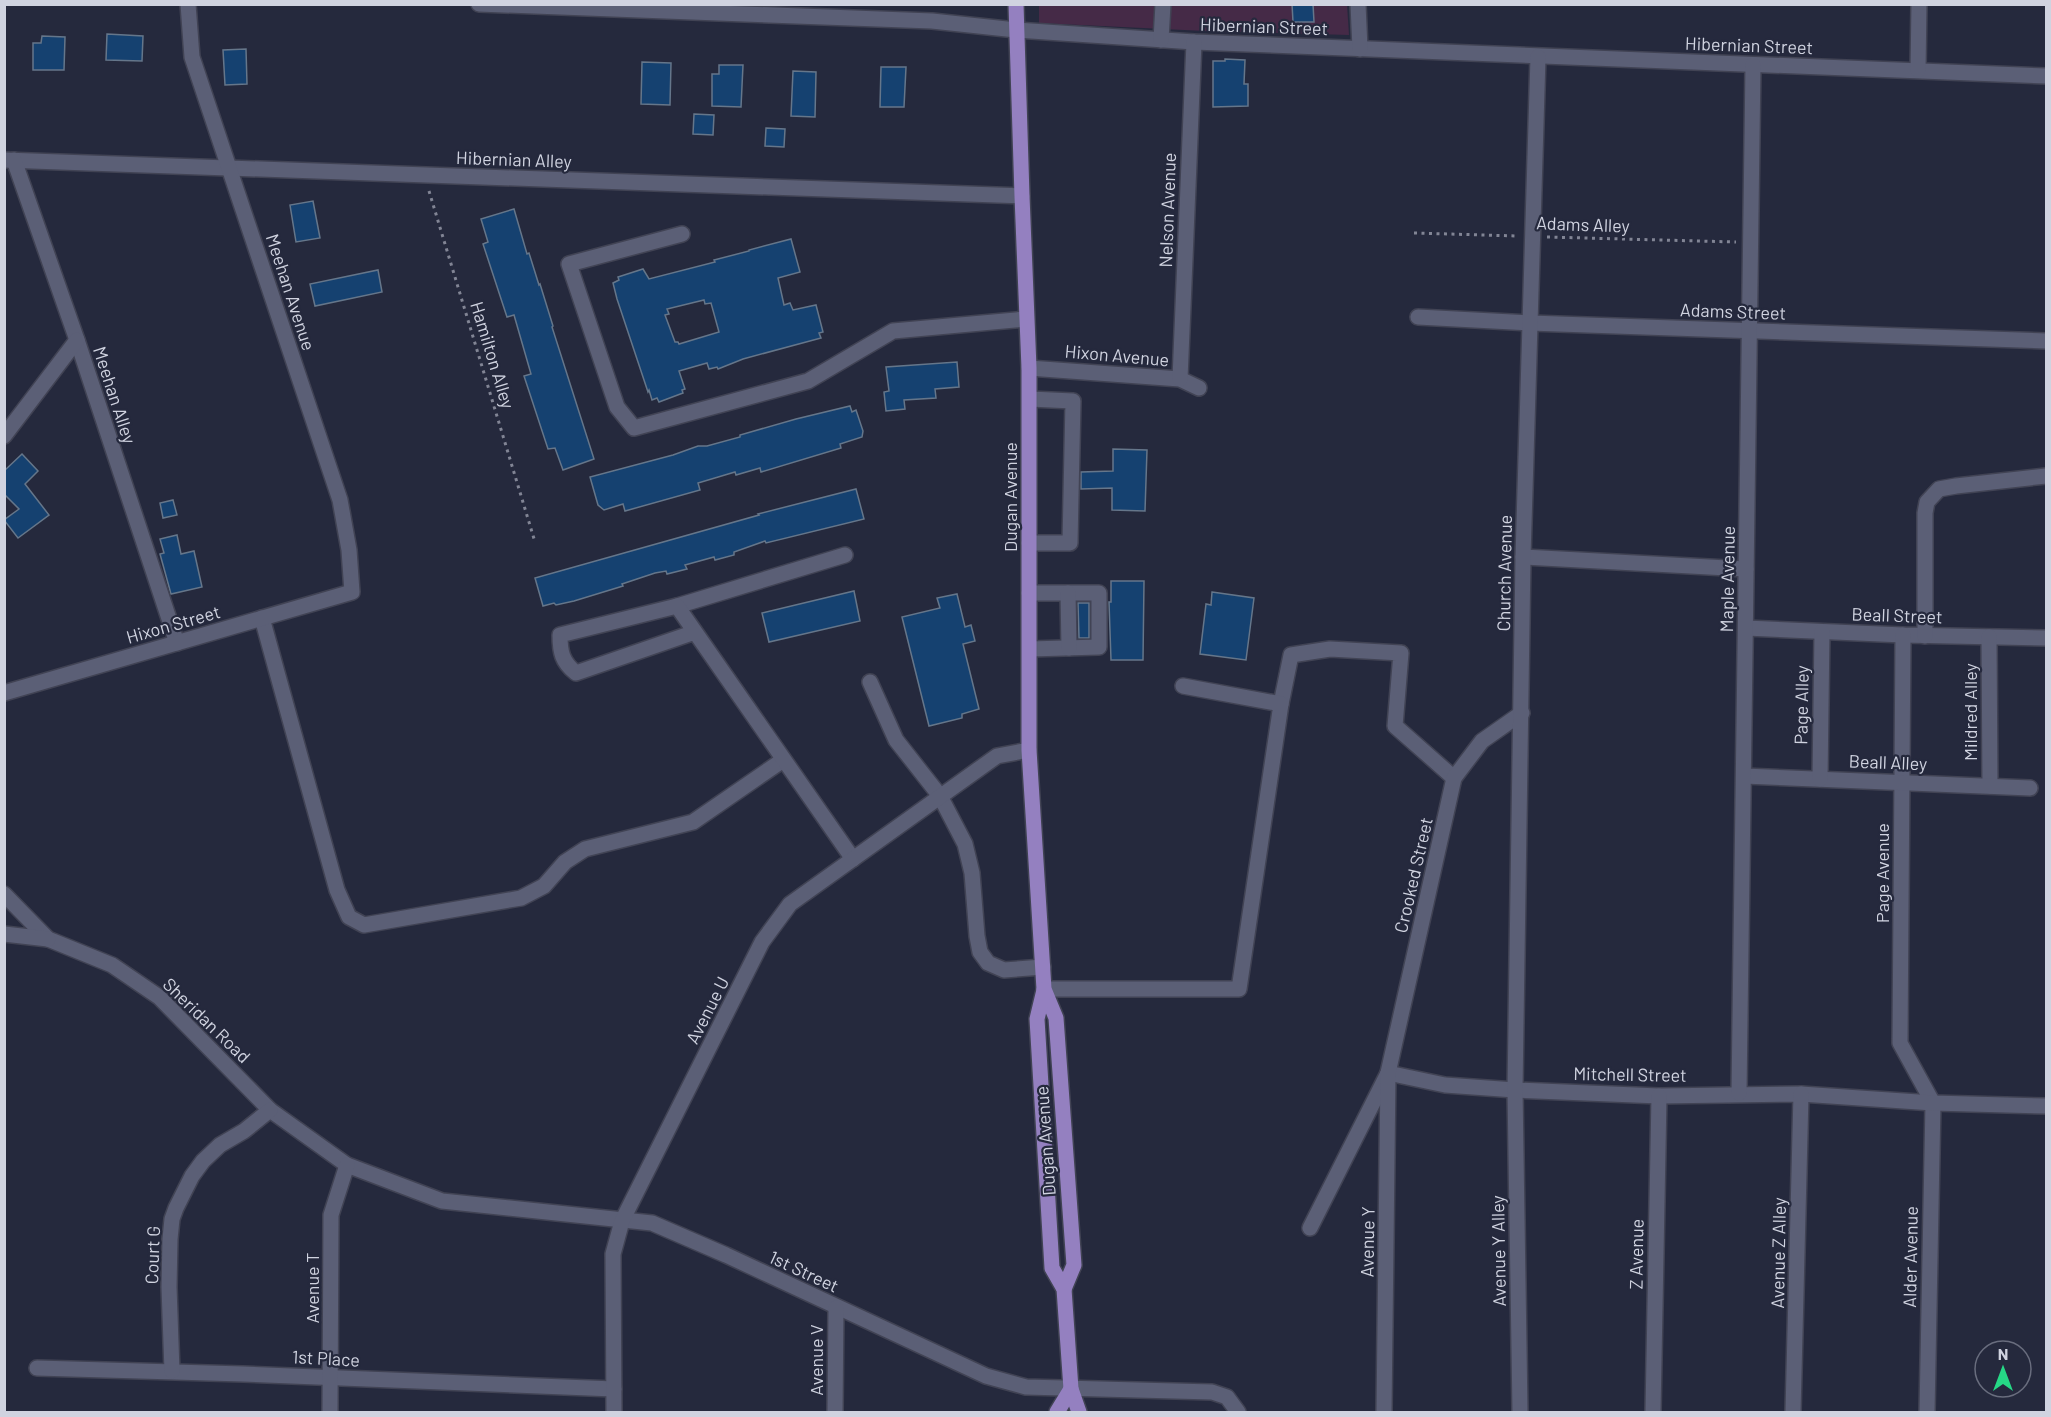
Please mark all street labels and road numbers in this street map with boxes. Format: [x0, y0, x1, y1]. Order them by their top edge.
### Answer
street label: Hibernian Street [1200, 13, 1328, 39]
street label: Hibernian Street [1685, 32, 1813, 58]
street label: Hibernian Alley [456, 146, 572, 172]
street label: Nelson Avenue [1154, 152, 1180, 268]
street label: Adams Alley [1536, 211, 1630, 237]
street label: Meehan Avenue [262, 231, 320, 353]
street label: Adams Street [1680, 298, 1786, 324]
street label: Hamilton Alley [466, 299, 520, 411]
street label: Hixon Avenue [1064, 339, 1170, 371]
street label: Meehan Alley [89, 344, 141, 446]
street label: Dugan Avenue [999, 442, 1021, 552]
street label: Church Avenue [1492, 515, 1516, 631]
street label: Maple Avenue [1715, 526, 1739, 632]
street label: Hixon Street [123, 600, 223, 648]
street label: Beall Street [1851, 602, 1943, 628]
street label: Mildred Alley [1959, 663, 1981, 761]
street label: Page Alley [1789, 665, 1813, 745]
street label: Beall Alley [1848, 750, 1928, 774]
street label: Crooked Street [1389, 815, 1437, 935]
street label: Page Avenue [1871, 823, 1893, 923]
street label: Sheridan Road [159, 973, 255, 1067]
street label: Avenue U [681, 973, 733, 1047]
street label: Mitchell Street [1573, 1062, 1687, 1086]
street label: Dugan Avenue [1030, 1085, 1060, 1197]
street label: Avenue Y Alley [1486, 1195, 1510, 1307]
street label: Avenue Z Alley [1766, 1197, 1790, 1309]
street label: Avenue Y [1355, 1206, 1379, 1278]
street label: Alder Avenue [1898, 1206, 1922, 1308]
street label: Z Avenue [1624, 1218, 1648, 1290]
street label: Court G [140, 1225, 164, 1285]
street label: 1st Street [766, 1245, 842, 1297]
street label: Avenue T [301, 1252, 323, 1324]
street label: Avenue V [805, 1324, 827, 1396]
street label: 1st Place [291, 1345, 361, 1371]

